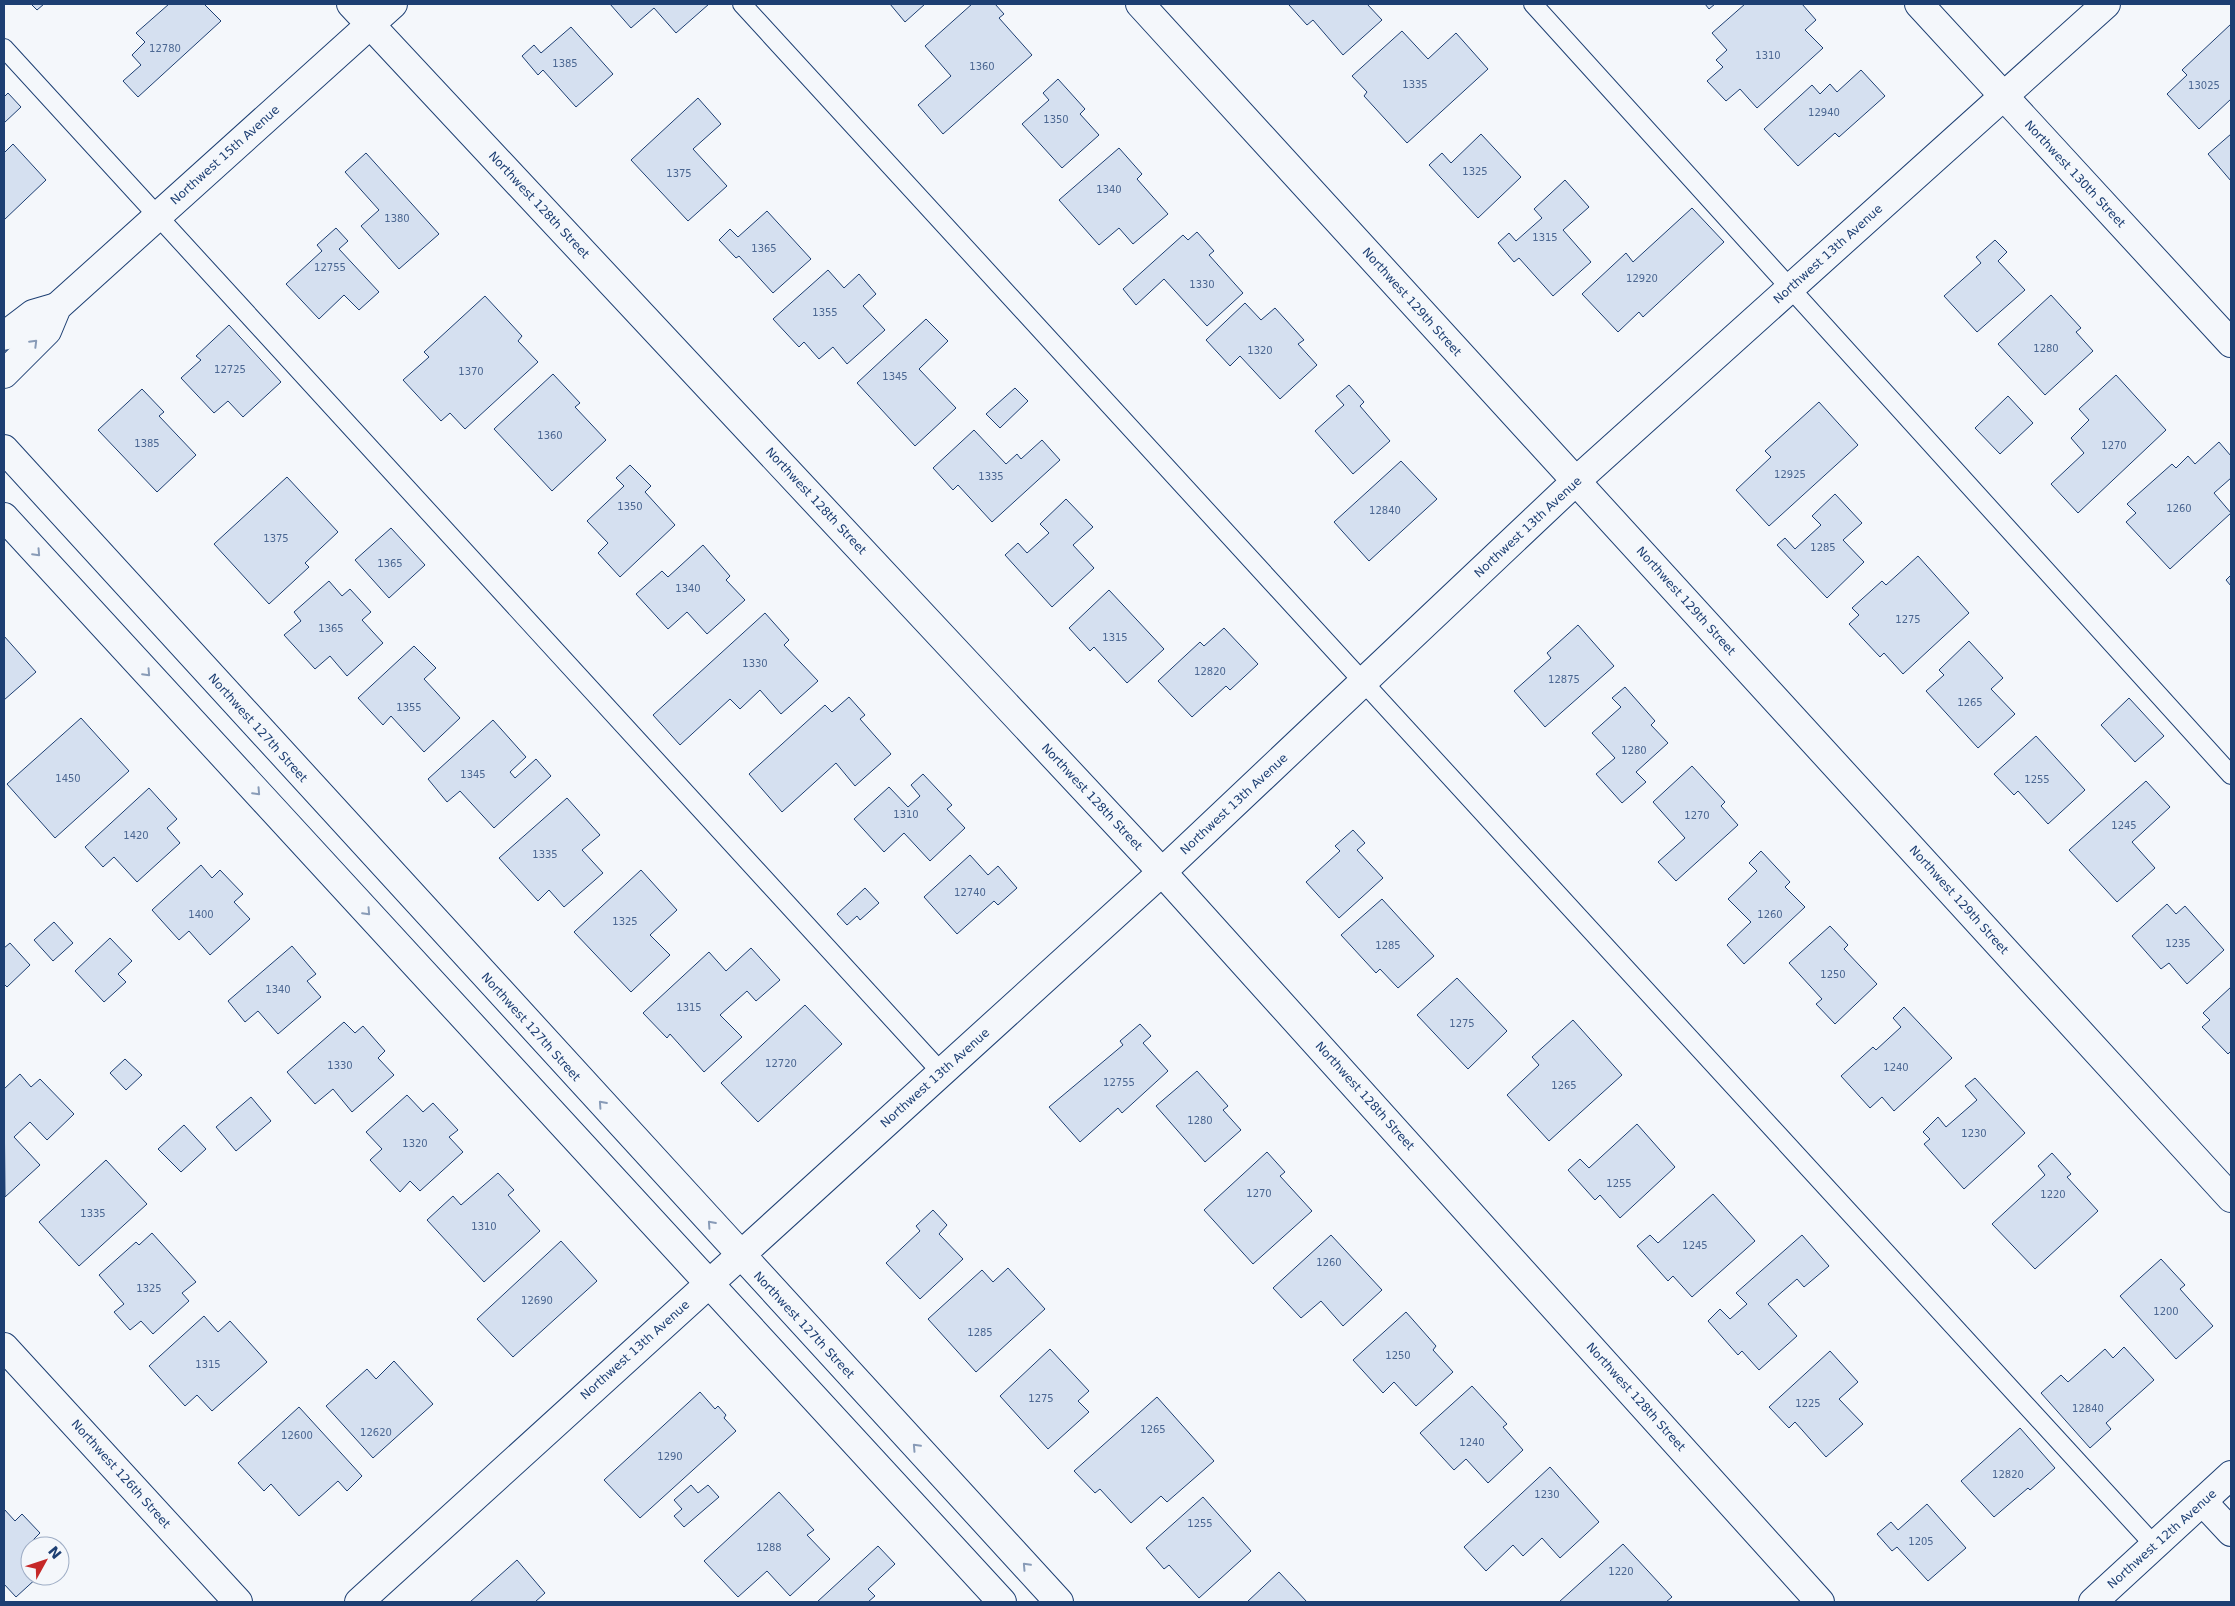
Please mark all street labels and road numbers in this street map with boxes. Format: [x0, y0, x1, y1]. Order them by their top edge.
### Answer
street label: Northwest 15th Avenue [168, 102, 282, 208]
street label: Northwest 130th Street [2022, 118, 2128, 231]
street label: Northwest 128th Street [486, 149, 592, 262]
street label: Northwest 13th Avenue [1771, 201, 1885, 307]
street label: Northwest 129th Street [1360, 245, 1465, 359]
street label: Northwest 128th Street [763, 445, 869, 558]
street label: Northwest 13th Avenue [1471, 474, 1585, 580]
street label: Northwest 129th Street [1634, 544, 1739, 658]
street label: Northwest 127th Street [206, 671, 311, 785]
street label: Northwest 128th Street [1039, 741, 1145, 854]
street label: Northwest 13th Avenue [1177, 751, 1291, 857]
street label: Northwest 129th Street [1907, 843, 2012, 957]
street label: Northwest 127th Street [479, 970, 584, 1084]
street label: Northwest 13th Avenue [878, 1025, 992, 1131]
street label: Northwest 128th Street [1313, 1039, 1418, 1153]
street label: Northwest 127th Street [751, 1269, 857, 1382]
street label: Northwest 13th Avenue [578, 1297, 692, 1403]
street label: Northwest 128th Street [1584, 1340, 1689, 1454]
street label: Northwest 126th Street [69, 1417, 174, 1531]
street label: Northwest 12th Avenue [2105, 1486, 2219, 1592]

